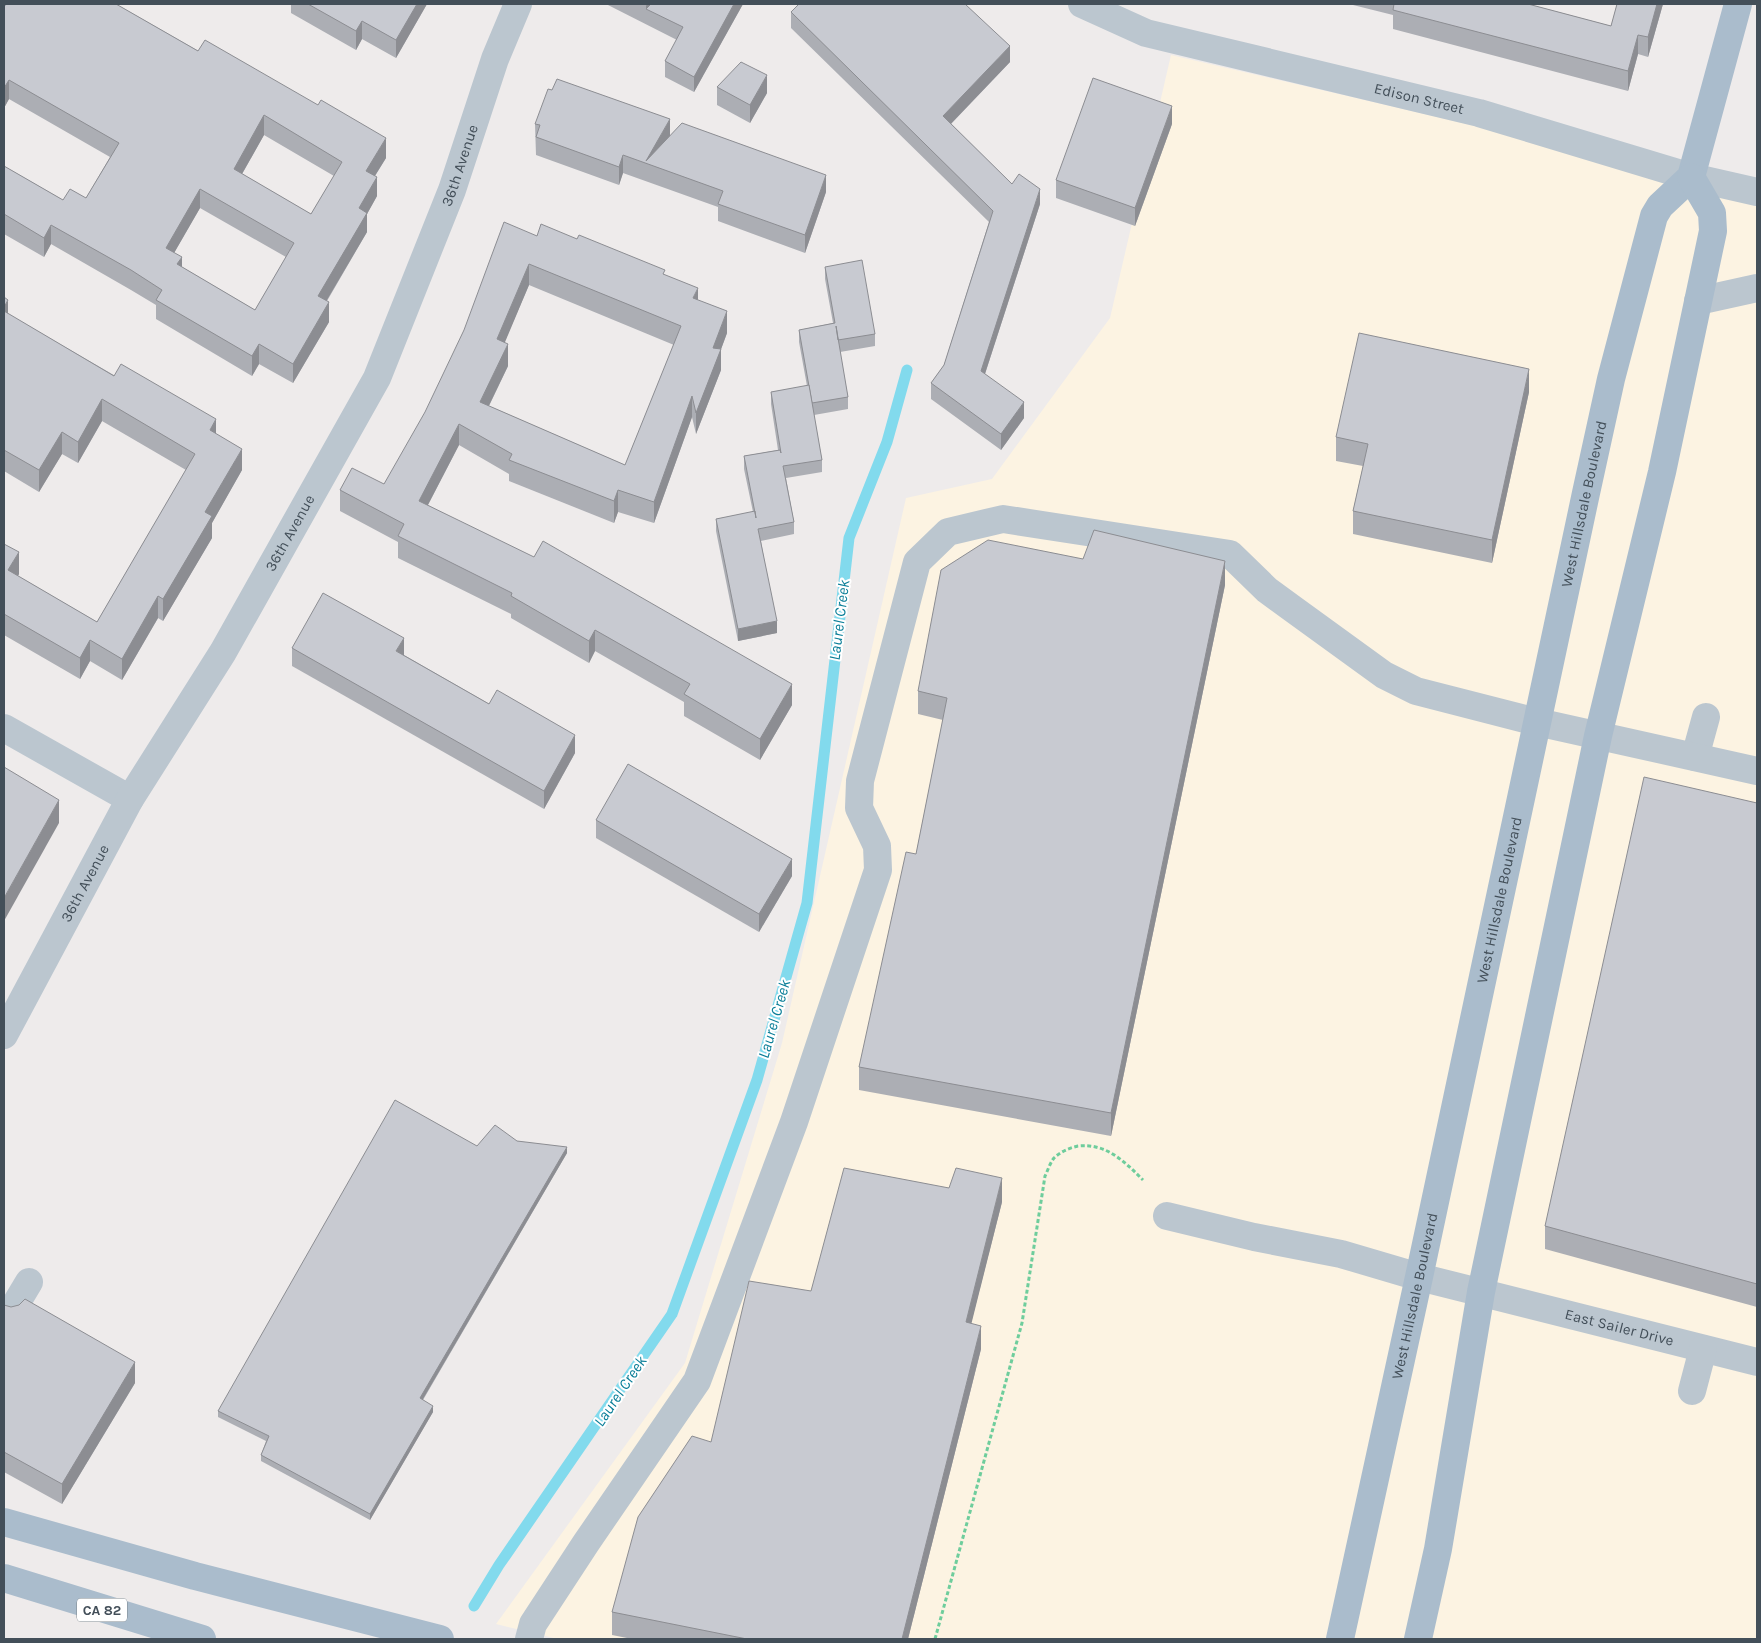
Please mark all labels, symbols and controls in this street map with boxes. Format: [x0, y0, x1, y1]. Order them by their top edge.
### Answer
street label: Edison Street [1372, 79, 1466, 118]
street label: 36th Avenue [437, 122, 482, 209]
street label: West Hillsdale Boulevard [1557, 419, 1611, 589]
street label: 36th Avenue [261, 491, 319, 575]
water label: Laurel Creek [825, 578, 853, 661]
street label: West Hillsdale Boulevard [1473, 815, 1526, 985]
street label: 36th Avenue [57, 841, 113, 925]
water label: Laurel Creek [754, 977, 795, 1061]
street label: West Hillsdale Boulevard [1388, 1211, 1441, 1381]
street label: East Sailer Drive [1563, 1305, 1676, 1350]
water label: Laurel Creek [589, 1351, 651, 1430]
road number: CA 82 [77, 1598, 127, 1622]

